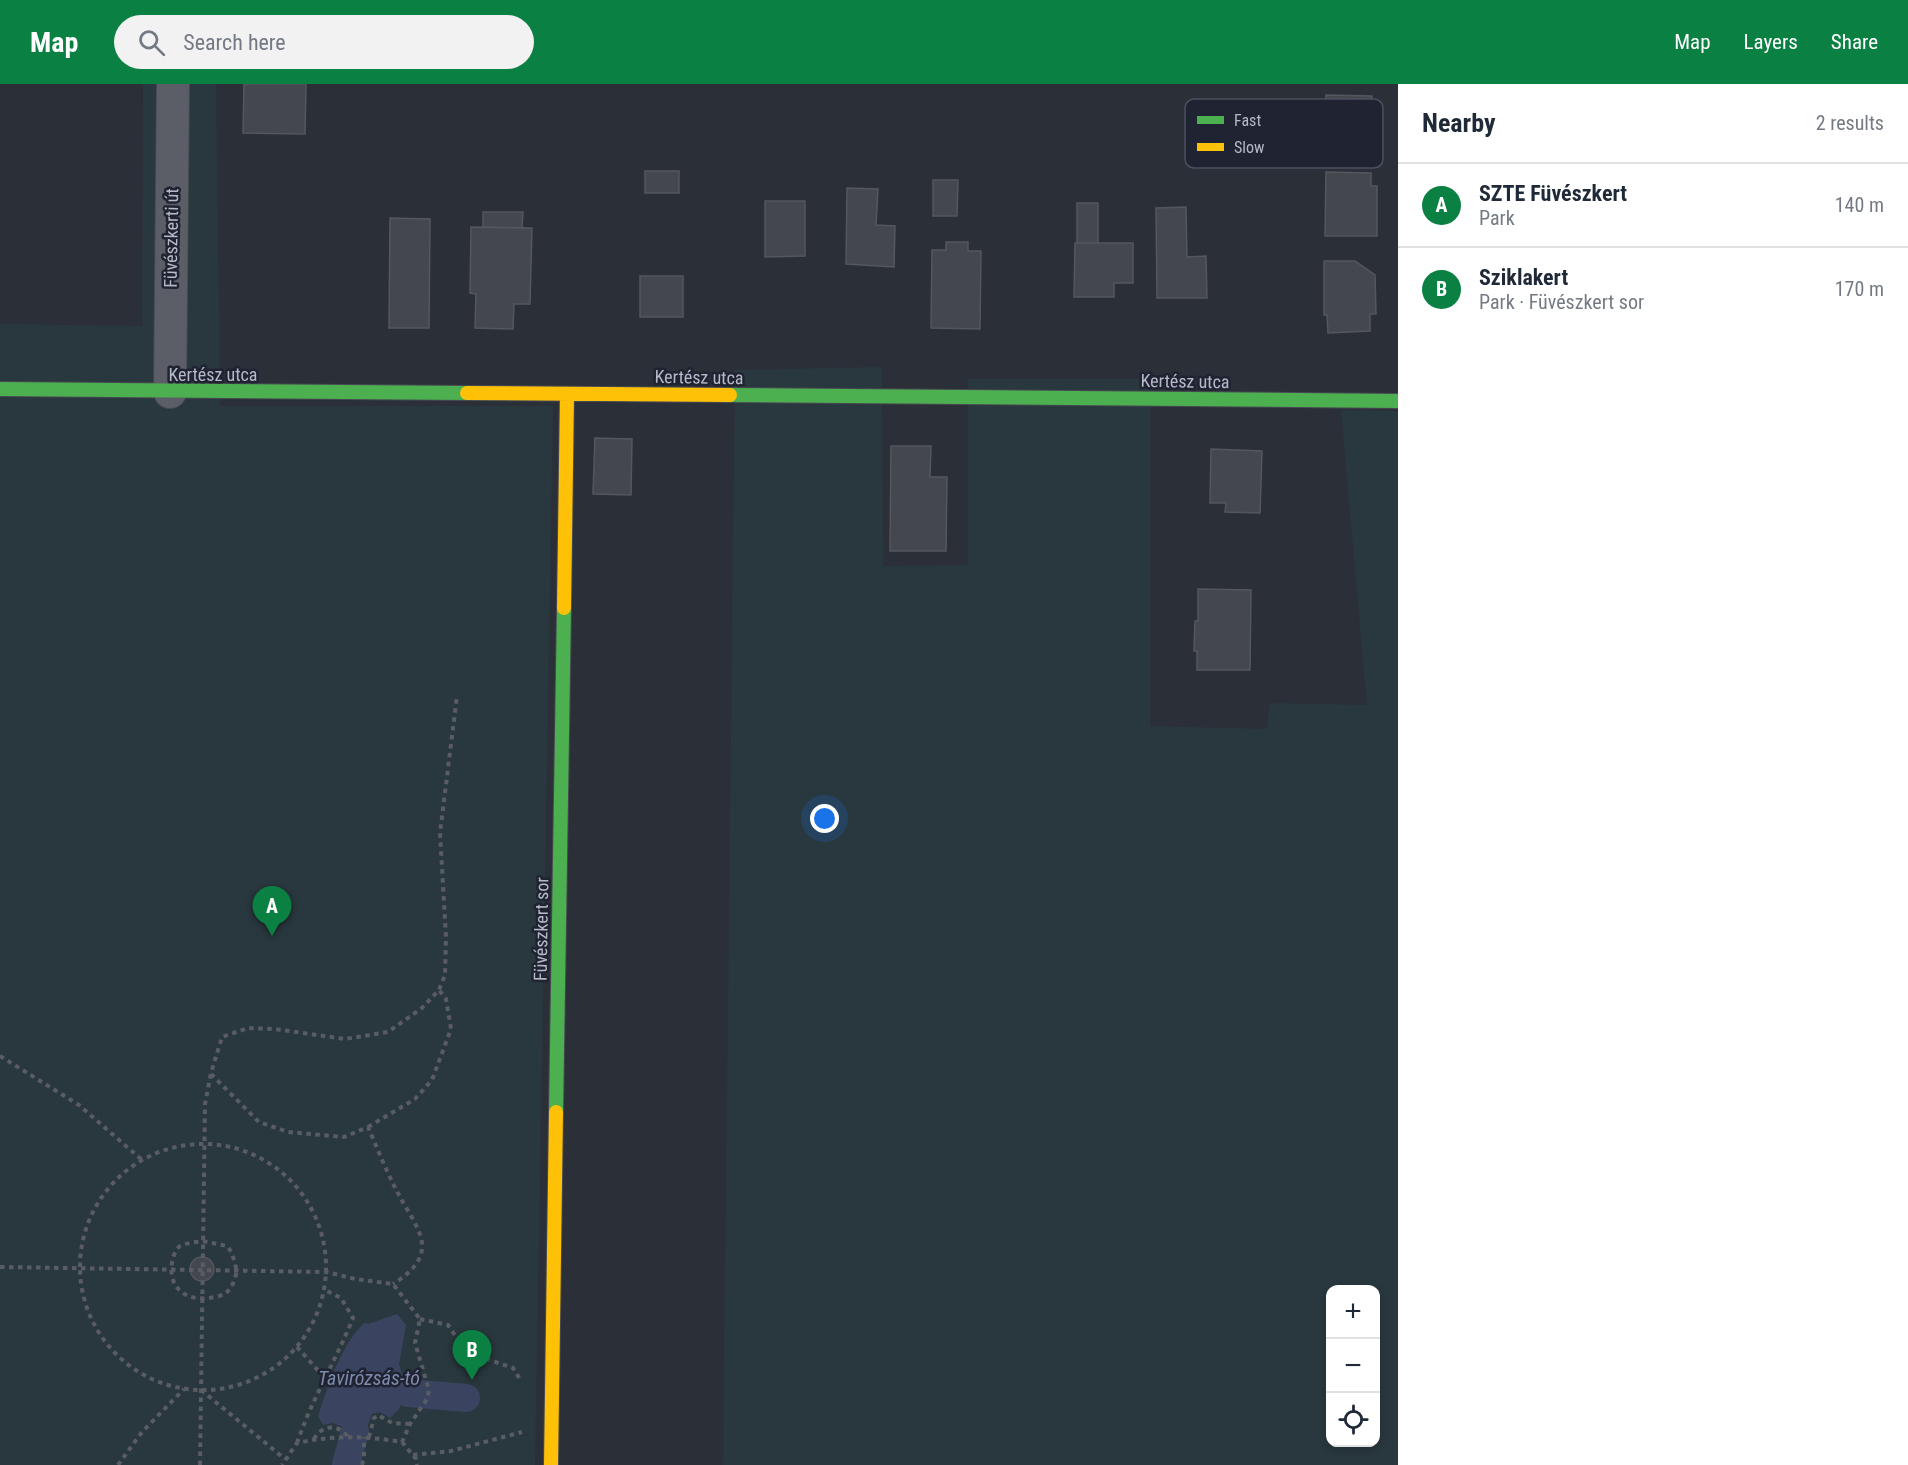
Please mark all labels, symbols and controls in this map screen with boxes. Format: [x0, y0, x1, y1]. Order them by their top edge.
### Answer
search box [114, 15, 534, 69]
text: Map [30, 26, 78, 59]
icon: search [135, 26, 168, 59]
text: Search here [183, 30, 286, 55]
text: Map [1674, 30, 1711, 54]
text: Layers [1744, 30, 1798, 54]
text: Share [1831, 30, 1878, 54]
legend [1185, 99, 1383, 168]
text: Nearby [1422, 108, 1496, 138]
text: Fast [1234, 111, 1261, 130]
text: 2 results [1816, 111, 1884, 135]
text: Slow [1234, 138, 1264, 157]
text: SZTE Füvészkert [1479, 181, 1627, 206]
street label: Füvészkerti út [160, 188, 182, 288]
text: A [1436, 193, 1447, 217]
text: 140 m [1835, 193, 1884, 217]
text: Park [1479, 206, 1515, 230]
text: Sziklakert [1479, 265, 1568, 290]
text: B [1436, 277, 1447, 301]
text: 170 m [1835, 277, 1884, 301]
text: Park · Füvészkert sor [1479, 290, 1644, 314]
street label: Kertész utca [169, 364, 257, 385]
street label: Kertész utca [654, 366, 744, 388]
street label: Kertész utca [1140, 370, 1230, 392]
your location [810, 804, 839, 833]
street label: Füvészkert sor [530, 876, 552, 981]
pin: A [252, 886, 292, 936]
map controls [1326, 1285, 1380, 1447]
button: + [1326, 1285, 1380, 1339]
pin: B [452, 1330, 492, 1380]
button: − [1326, 1339, 1380, 1393]
water label: Tavirózsás-tó [318, 1366, 420, 1390]
button: locate [1326, 1393, 1380, 1447]

